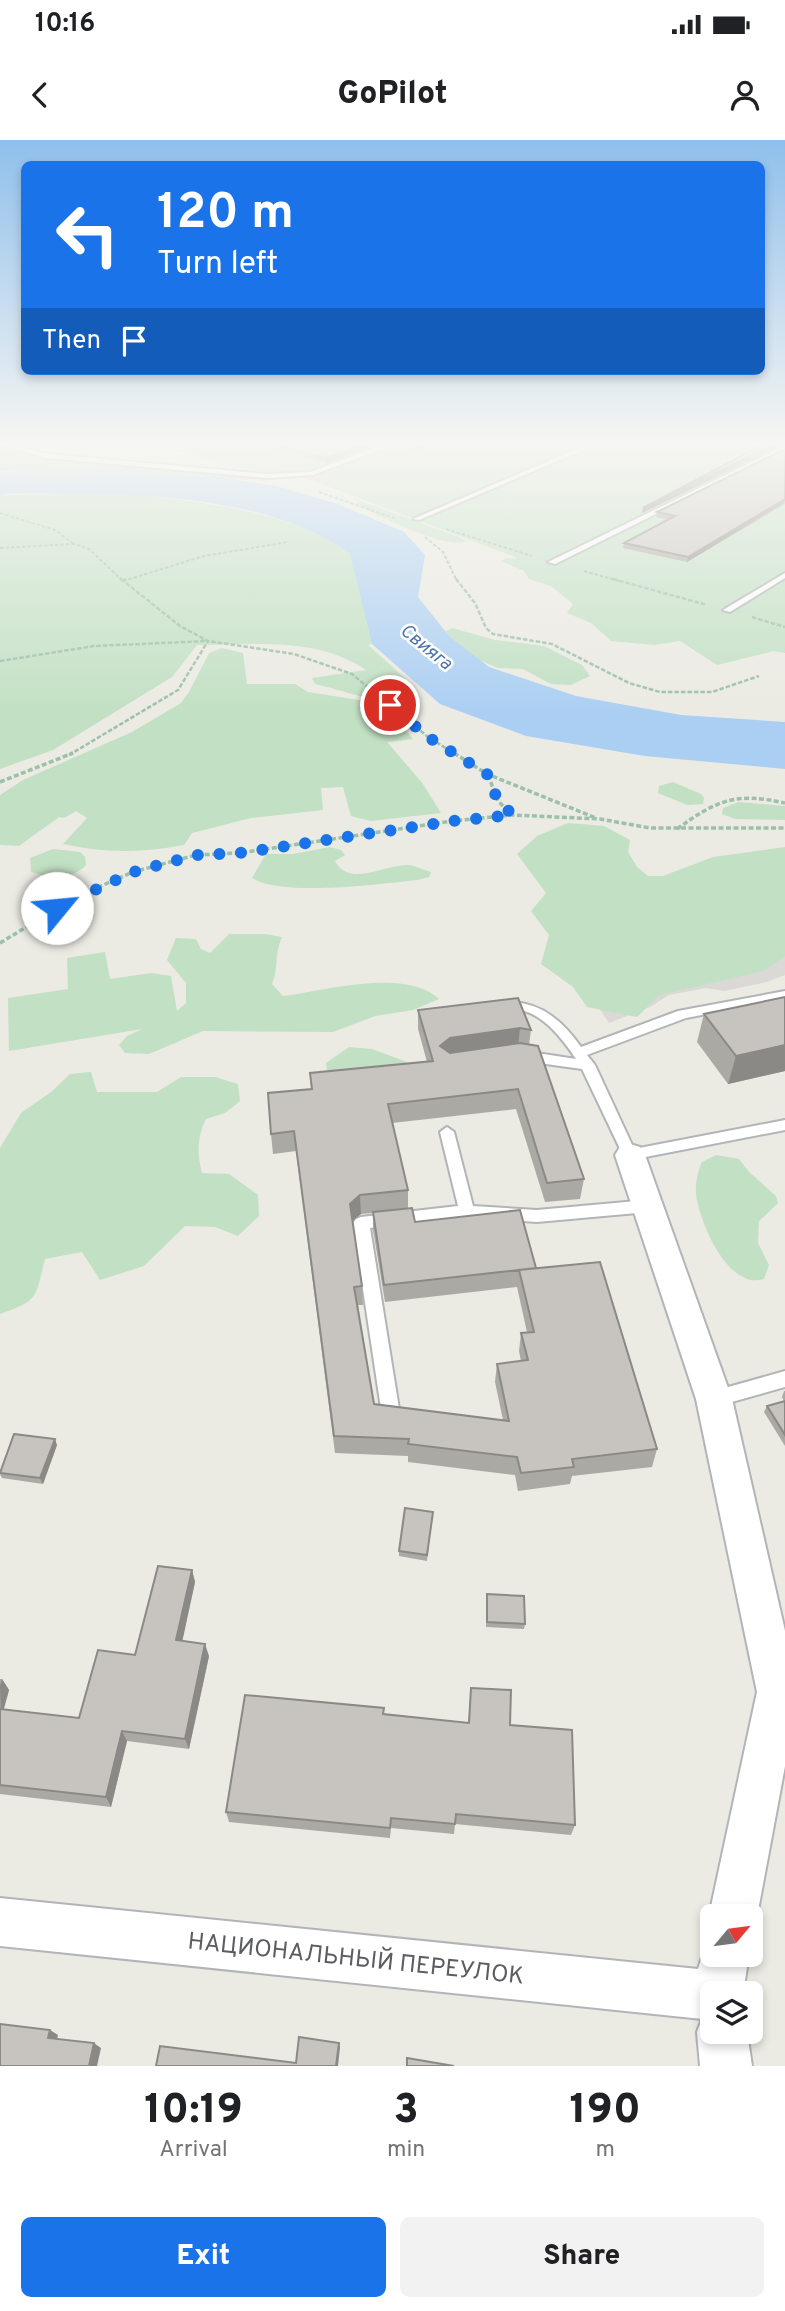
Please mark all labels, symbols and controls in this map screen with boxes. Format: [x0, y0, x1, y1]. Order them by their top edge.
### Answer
text: 10:16 [35, 8, 95, 41]
text: GoPilot [337, 75, 448, 115]
icon: back [21, 76, 59, 114]
icon: person [726, 76, 764, 114]
text: 120 m [157, 184, 294, 246]
icon: left [42, 189, 133, 280]
text: Turn left [157, 245, 278, 285]
icon: arrive [115, 322, 153, 360]
text: Then [42, 325, 101, 358]
water label: Свияга [395, 619, 457, 676]
pin [360, 675, 420, 735]
icon: arrive [371, 686, 409, 724]
position arrow [20, 871, 94, 945]
north arrow [700, 1904, 763, 1967]
map controls [700, 1904, 763, 2044]
street label: НАЦИОНАЛЬНЫЙ ПЕРЕУЛОК [186, 1925, 526, 1993]
button: layers [700, 1981, 763, 2044]
text: 10:19 [144, 2085, 243, 2138]
text: 3 [394, 2085, 419, 2138]
text: 190 [569, 2085, 641, 2138]
text: Arrival [159, 2136, 228, 2165]
text: min [387, 2136, 425, 2165]
text: m [595, 2136, 615, 2165]
button: Exit [21, 2217, 386, 2297]
button: Share [400, 2217, 764, 2297]

